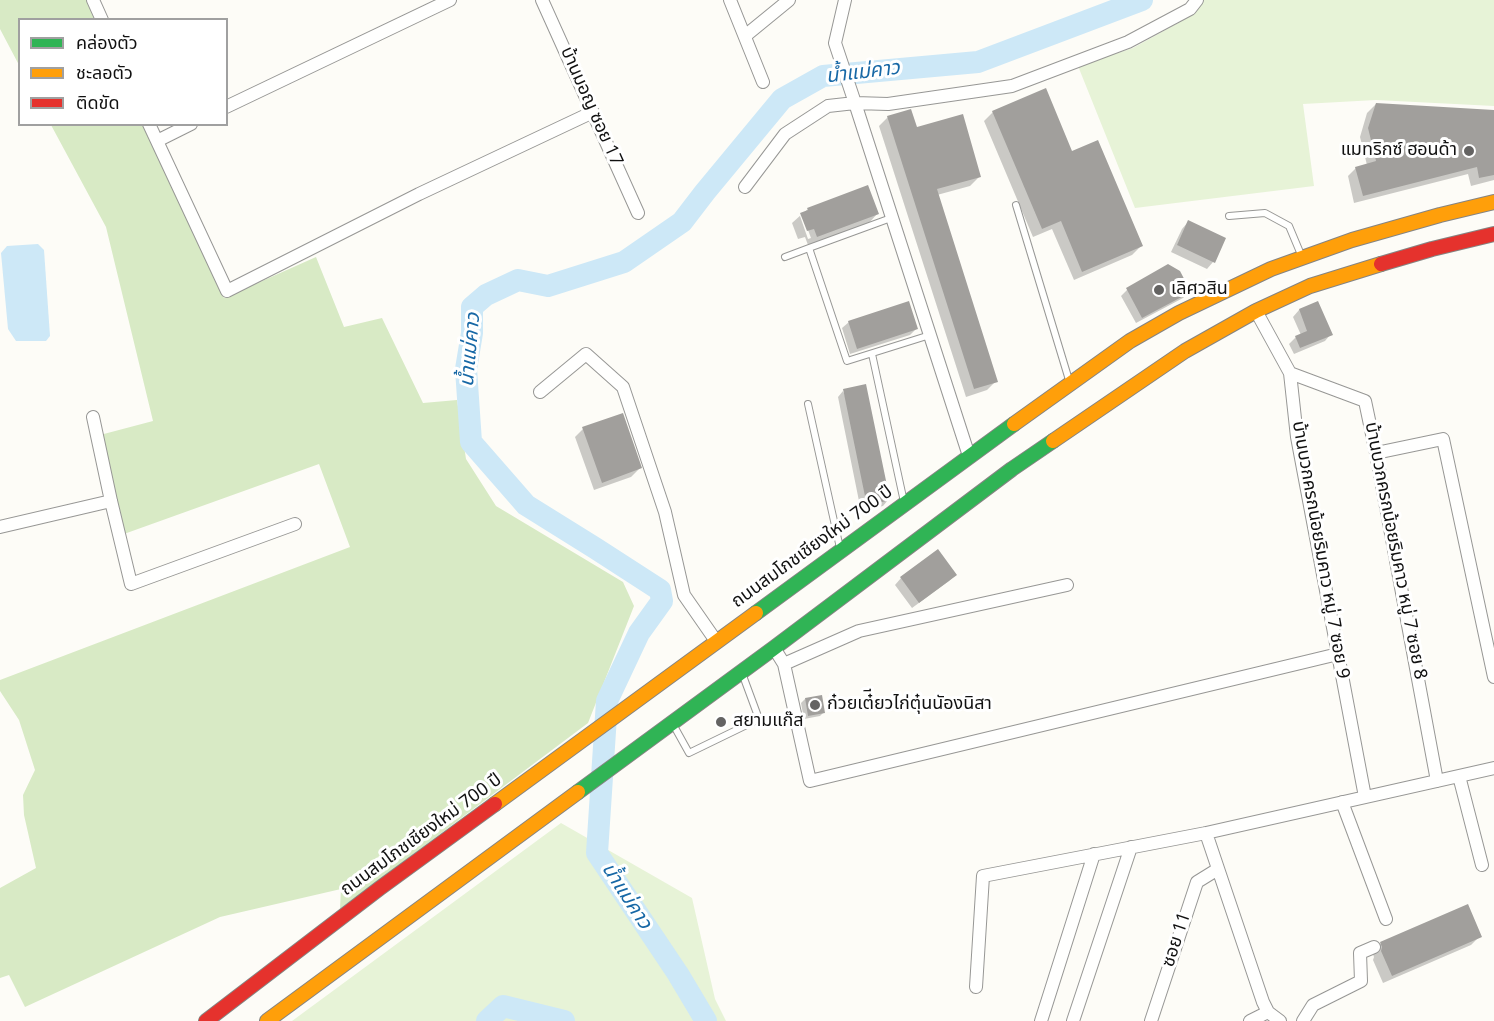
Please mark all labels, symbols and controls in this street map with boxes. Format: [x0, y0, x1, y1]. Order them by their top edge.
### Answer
legend [18, 18, 228, 126]
text: คล่องตัว [76, 30, 138, 57]
street label: บ้านมอญ ซอย 17 [554, 44, 626, 170]
water label: น้ำแม่คาว [825, 58, 901, 90]
text: ชะลอตัว [76, 60, 133, 87]
text: ติดขัด [76, 90, 119, 117]
place label: แมทริกซ์ ฮอนด้า [1341, 140, 1457, 162]
marker: แมทริกซ์ ฮอนด้า [1462, 144, 1476, 158]
place label: เลิศวสิน [1171, 279, 1228, 301]
marker: เลิศวสิน [1152, 283, 1166, 297]
water label: น้ำแม่คาว [457, 312, 487, 388]
street label: บ้านบวกครกน้อยริมคาว หมู่ 7 ซอย 9 [1286, 419, 1352, 681]
street label: บ้านบวกครกน้อยริมคาว หมู่ 7 ซอย 8 [1358, 421, 1430, 681]
street label: ถนนสมโภชเชียงใหม่ 700 ปี [728, 482, 898, 614]
place label: ก๋วยเต๋ียวไก่ตุ๋นนัองนิสา [827, 694, 992, 716]
marker: ก๋วยเต๋ียวไก่ตุ๋นนัองนิสา [808, 698, 822, 712]
place label: สยามแก๊ส [733, 711, 804, 733]
marker: สยามแก๊ส [714, 715, 728, 729]
street label: ถนนสมโภชเชียงใหม่ 700 ปี [337, 770, 507, 902]
water label: น้ำแม่คาว [595, 859, 655, 935]
street label: ซอย 11 [1159, 910, 1197, 970]

